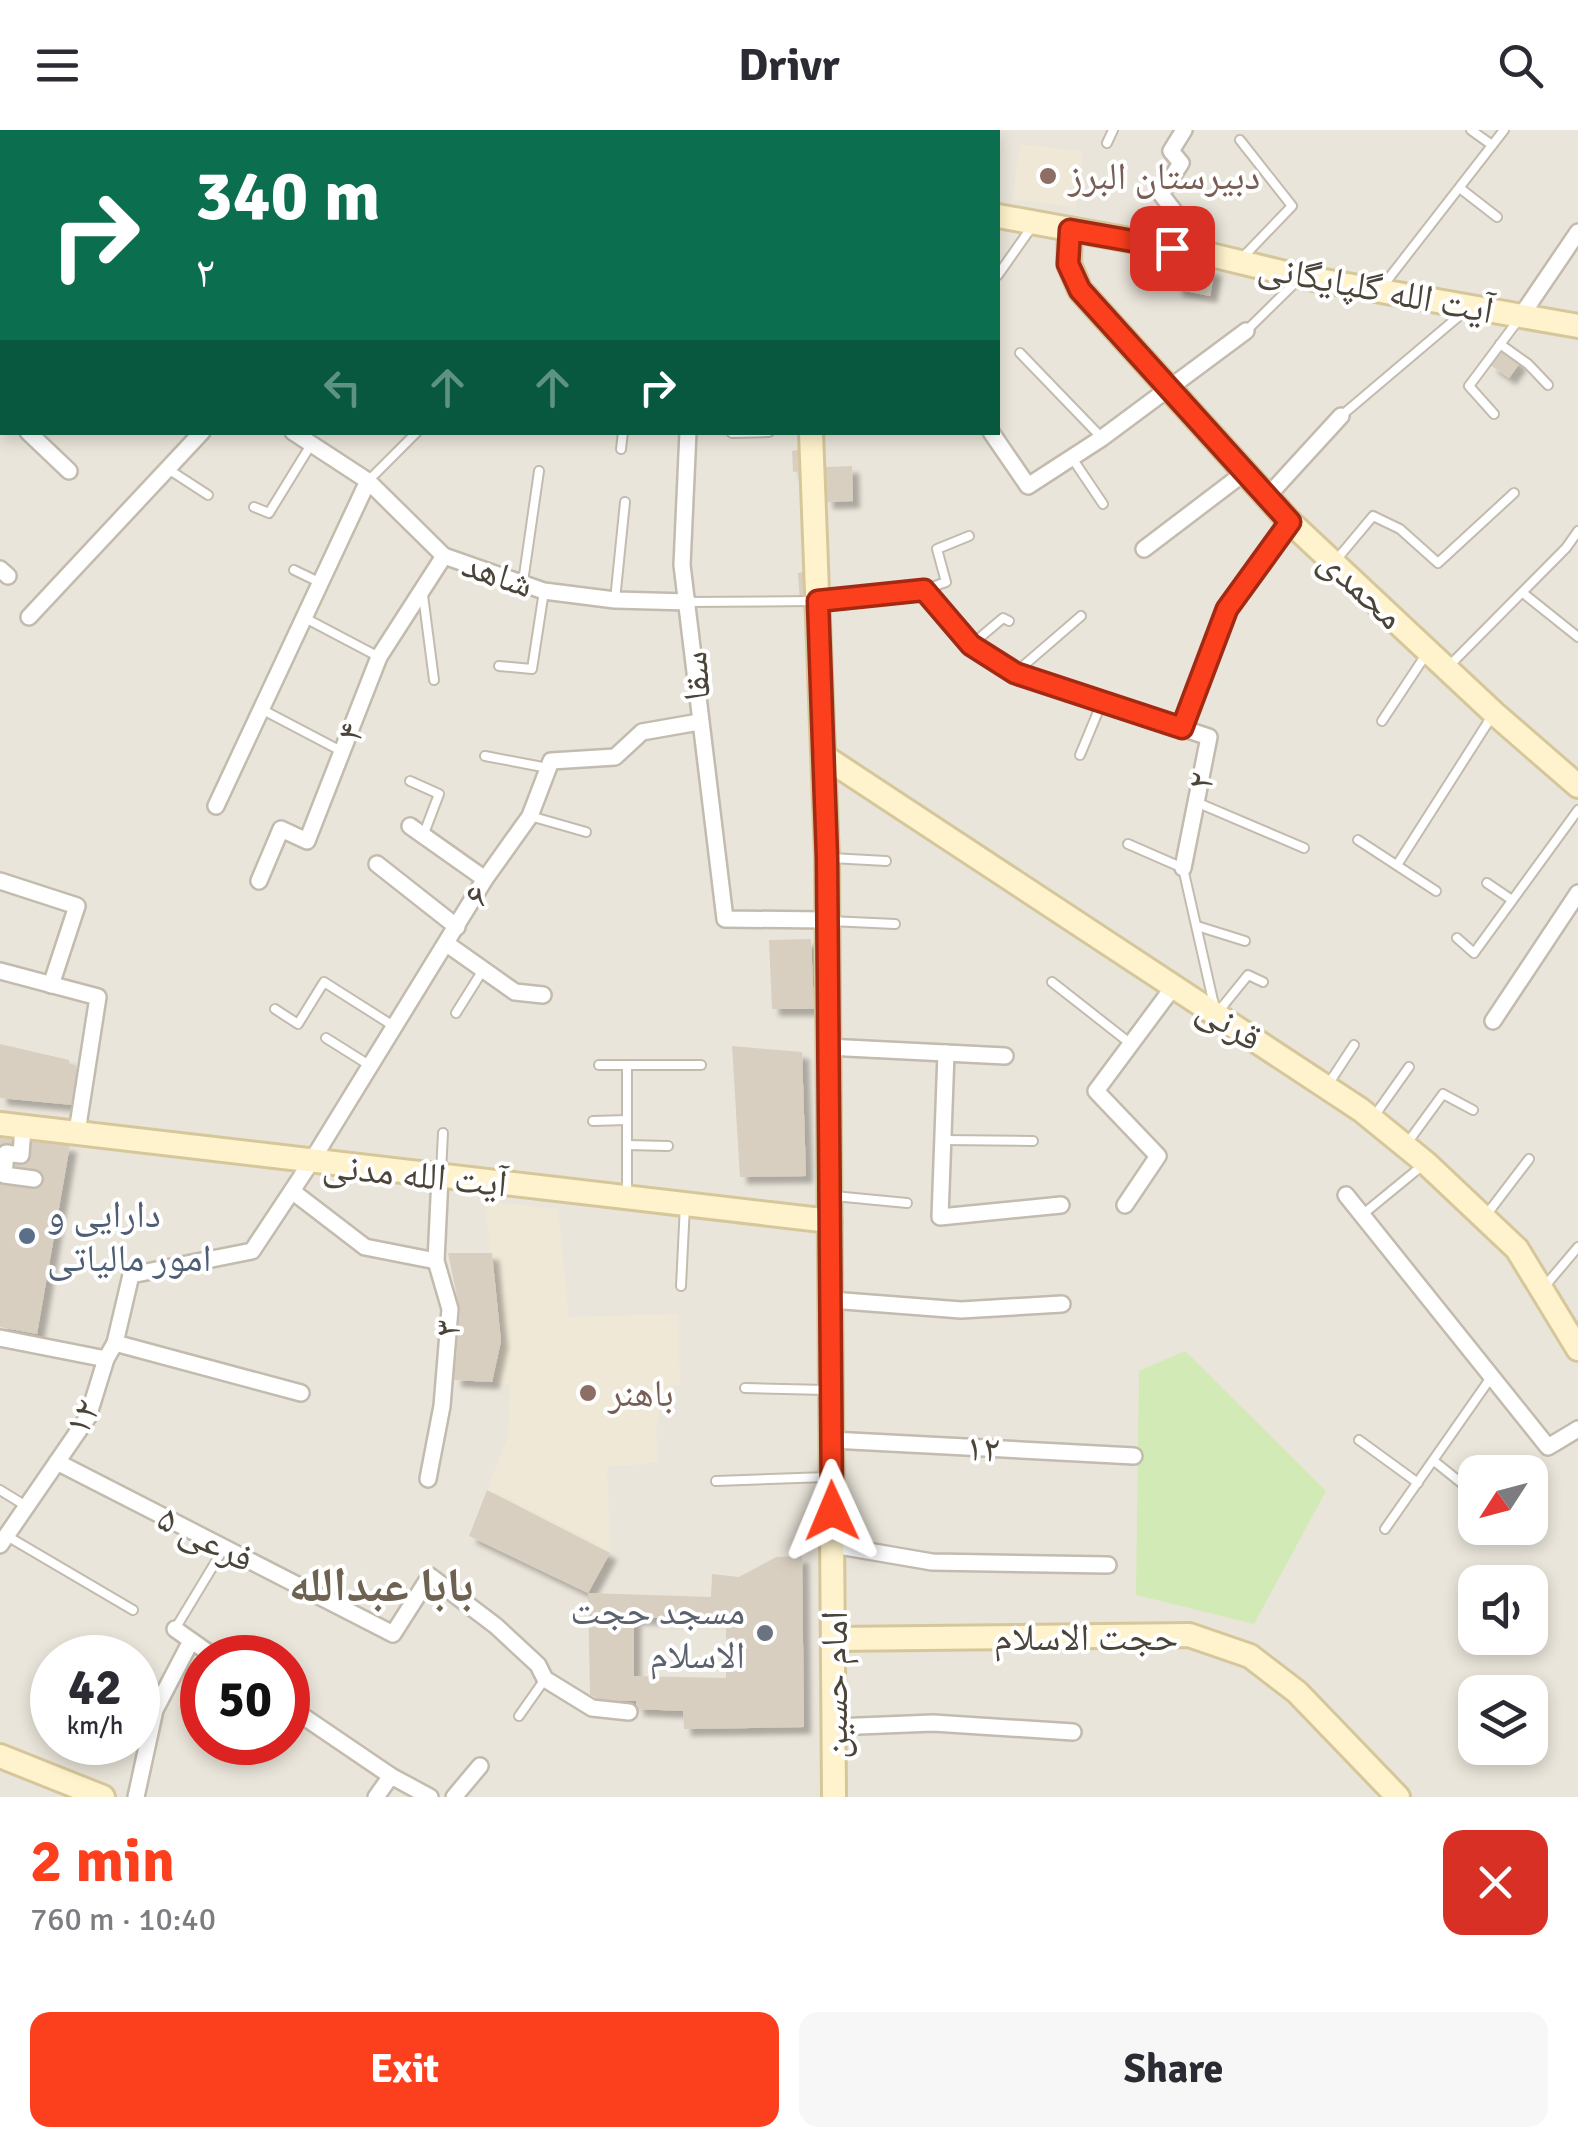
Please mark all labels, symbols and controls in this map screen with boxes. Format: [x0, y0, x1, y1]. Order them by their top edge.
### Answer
icon: menu [30, 38, 85, 93]
text: Drivr [738, 38, 840, 93]
icon: search [1493, 38, 1548, 93]
text: 340 m [195, 153, 380, 239]
place label: دبیرستان البرز [1067, 153, 1260, 200]
marker: دبیرستان البرز [1037, 165, 1059, 187]
icon: right [30, 170, 160, 300]
pin [1130, 206, 1215, 291]
icon: arrive [1145, 221, 1200, 276]
street label: آیت الله گلپایگانی [1254, 243, 1499, 335]
text: ۲ [195, 245, 215, 300]
icon: left [315, 360, 370, 415]
icon: ahead [420, 360, 475, 415]
icon: ahead [525, 360, 580, 415]
icon: right [630, 360, 685, 415]
street label: محمدی [1309, 537, 1414, 640]
street label: شاهد [456, 541, 539, 608]
street label: سقا [670, 649, 721, 703]
street label: ۴ [325, 716, 375, 749]
street label: ۲ [1176, 768, 1225, 794]
street label: ۶ [452, 876, 501, 915]
street label: قرنی [1188, 985, 1271, 1062]
street label: آیت الله مدنی [320, 1141, 511, 1208]
place label: دارایی و امور مالیاتی [47, 1191, 212, 1282]
marker: دارایی و امور مالیاتی [16, 1225, 38, 1247]
street label: ۳ [424, 1319, 471, 1337]
place label: باهنر [607, 1370, 674, 1417]
marker: باهنر [577, 1382, 599, 1404]
street label: ۱۲ [54, 1391, 111, 1443]
street label: ۱۲ [965, 1424, 1001, 1473]
north arrow [1458, 1455, 1548, 1545]
map controls [1458, 1455, 1548, 1765]
position arrow [780, 1459, 884, 1563]
street label: فرعی ۵ [150, 1494, 262, 1583]
district label: بابا عبدالله [289, 1556, 473, 1615]
button: sound [1458, 1565, 1548, 1655]
place label: مسجد حجت الاسلام [570, 1588, 745, 1680]
street label: امام حسین [811, 1611, 859, 1759]
street label: حجت الاسلام [994, 1614, 1178, 1662]
marker: مسجد حجت الاسلام [754, 1622, 776, 1644]
speed limit sign: 50 [180, 1635, 310, 1765]
text: 42 [68, 1657, 122, 1719]
button: layers [1458, 1675, 1548, 1765]
text: km/h [67, 1710, 123, 1741]
text: 2 min [30, 1825, 175, 1899]
button: close [1443, 1830, 1548, 1935]
text: 760 m · 10:40 [30, 1900, 216, 1939]
button: Exit [30, 2012, 779, 2127]
button: Share [799, 2012, 1548, 2127]

